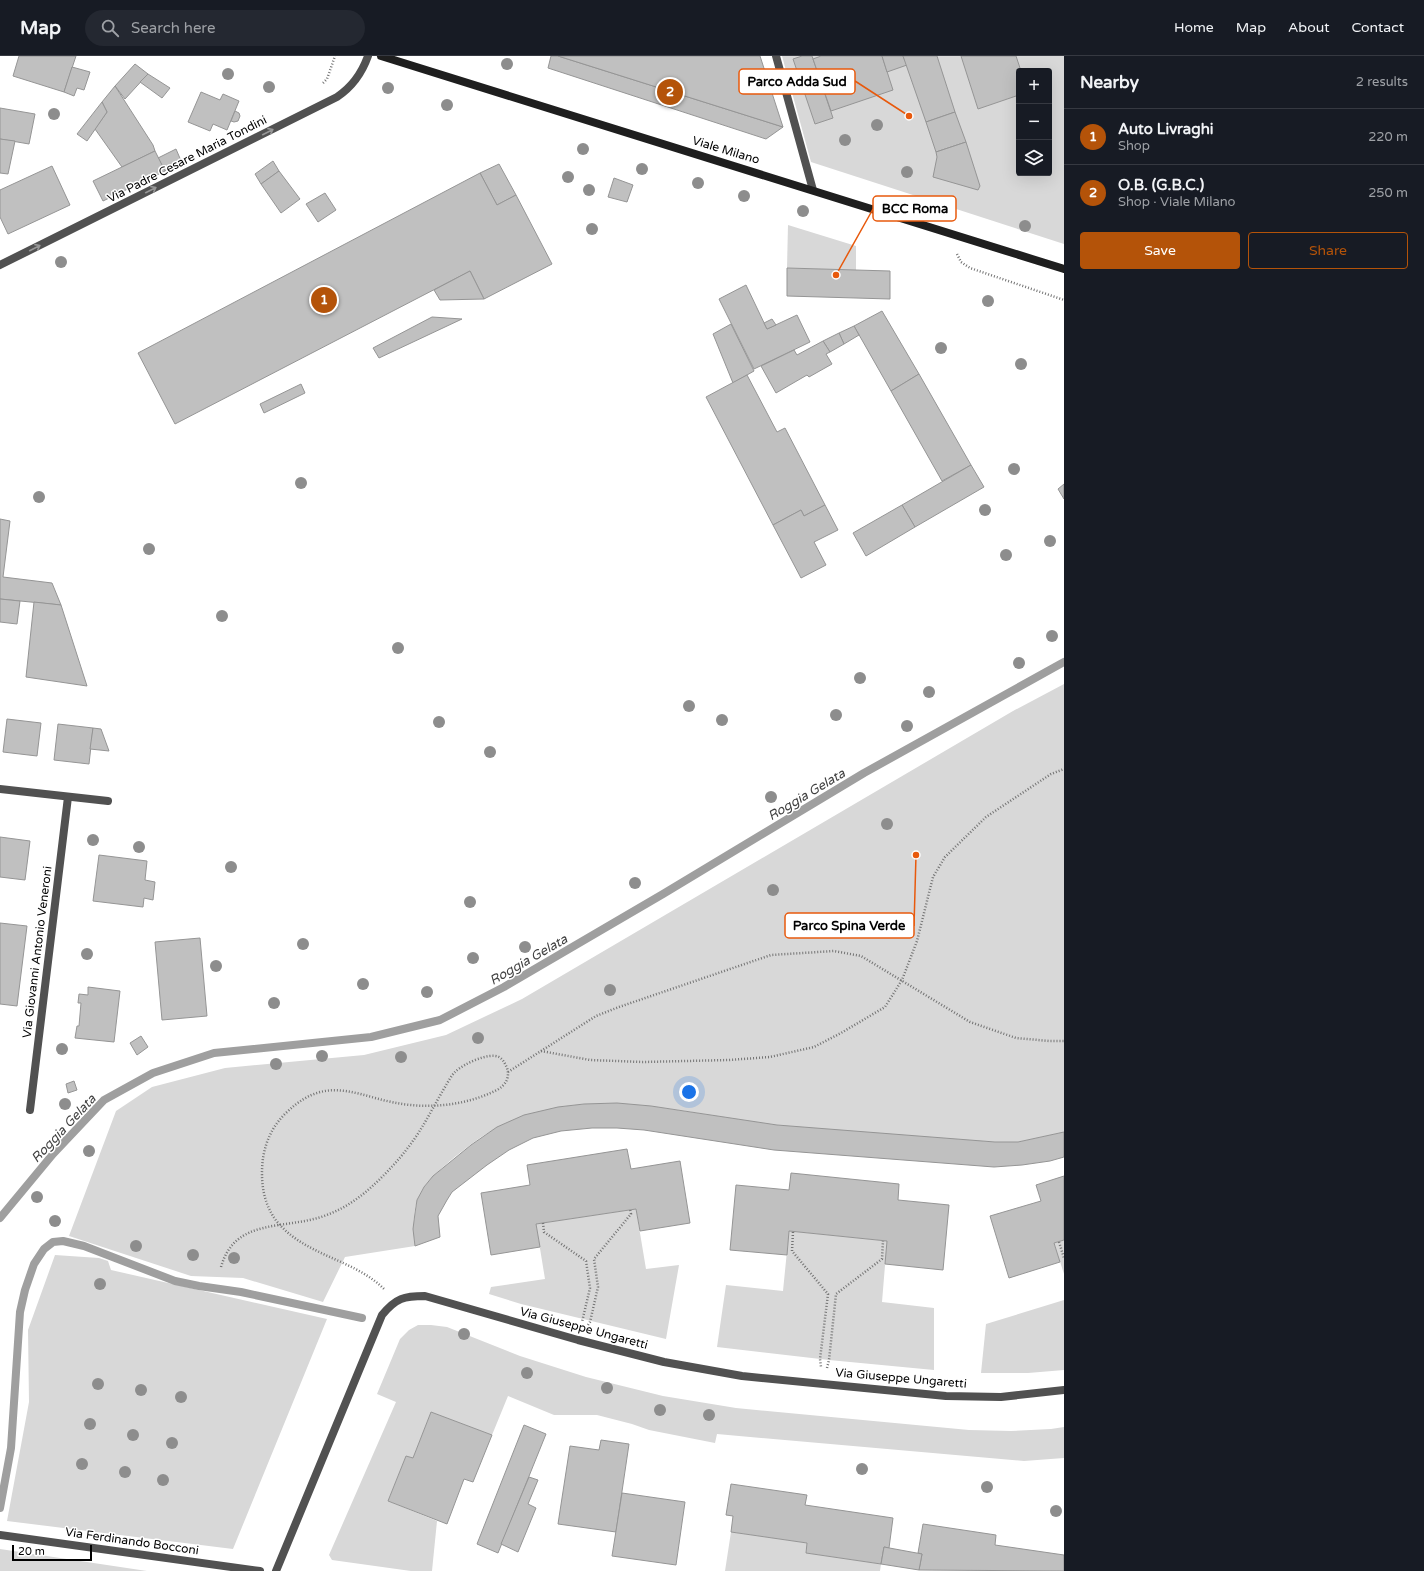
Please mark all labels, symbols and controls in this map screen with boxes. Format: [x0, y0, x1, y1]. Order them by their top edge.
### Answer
search box [85, 10, 365, 46]
text: Map [20, 17, 61, 39]
icon: search [99, 17, 121, 39]
text: Search here [131, 19, 215, 37]
text: Home [1174, 19, 1214, 36]
text: Map [1236, 19, 1266, 36]
text: About [1288, 19, 1330, 36]
text: Contact [1352, 19, 1404, 36]
map controls [1016, 68, 1052, 176]
button: + [1016, 68, 1052, 104]
callout: Parco Adda Sud [739, 69, 855, 94]
text: Nearby [1080, 72, 1139, 93]
text: Parco Adda Sud [747, 74, 847, 90]
text: 2 results [1356, 74, 1408, 90]
pin: 2 [657, 77, 683, 107]
button: − [1016, 104, 1052, 140]
street label: Via Padre Cesare Maria Tondini [105, 113, 269, 205]
text: Auto Livraghi [1118, 120, 1214, 138]
one-way arrow [261, 128, 273, 135]
text: 1 [1089, 129, 1097, 145]
text: 220 m [1368, 129, 1408, 145]
street label: Viale Milano [691, 133, 761, 167]
text: Shop [1118, 138, 1150, 154]
button: layers [1016, 140, 1052, 176]
text: O.B. (G.B.C.) [1118, 176, 1204, 194]
text: 2 [1089, 185, 1097, 201]
text: 250 m [1368, 185, 1408, 201]
one-way arrow [145, 186, 157, 193]
text: Shop · Viale Milano [1118, 194, 1236, 210]
callout: BCC Roma [873, 196, 956, 221]
text: BCC Roma [882, 201, 948, 217]
button: Save [1080, 232, 1240, 269]
button: Share [1248, 232, 1408, 269]
one-way arrow [29, 244, 41, 251]
pin: 1 [311, 285, 337, 315]
water label: Roggia Gelata [765, 765, 849, 824]
street label: Via Giovanni Antonio Veneroni [19, 865, 55, 1039]
callout: Parco Spina Verde [785, 913, 914, 938]
text: Parco Spina Verde [793, 918, 906, 934]
water label: Roggia Gelata [487, 931, 571, 989]
your location [679, 1082, 699, 1102]
water label: Roggia Gelata [28, 1091, 100, 1166]
street label: Via Giuseppe Ungaretti [518, 1304, 650, 1352]
street label: Via Giuseppe Ungaretti [835, 1365, 967, 1391]
street label: Via Ferdinando Bocconi [64, 1525, 200, 1557]
scale bar [12, 1543, 92, 1562]
text: 20 m [18, 1545, 45, 1558]

